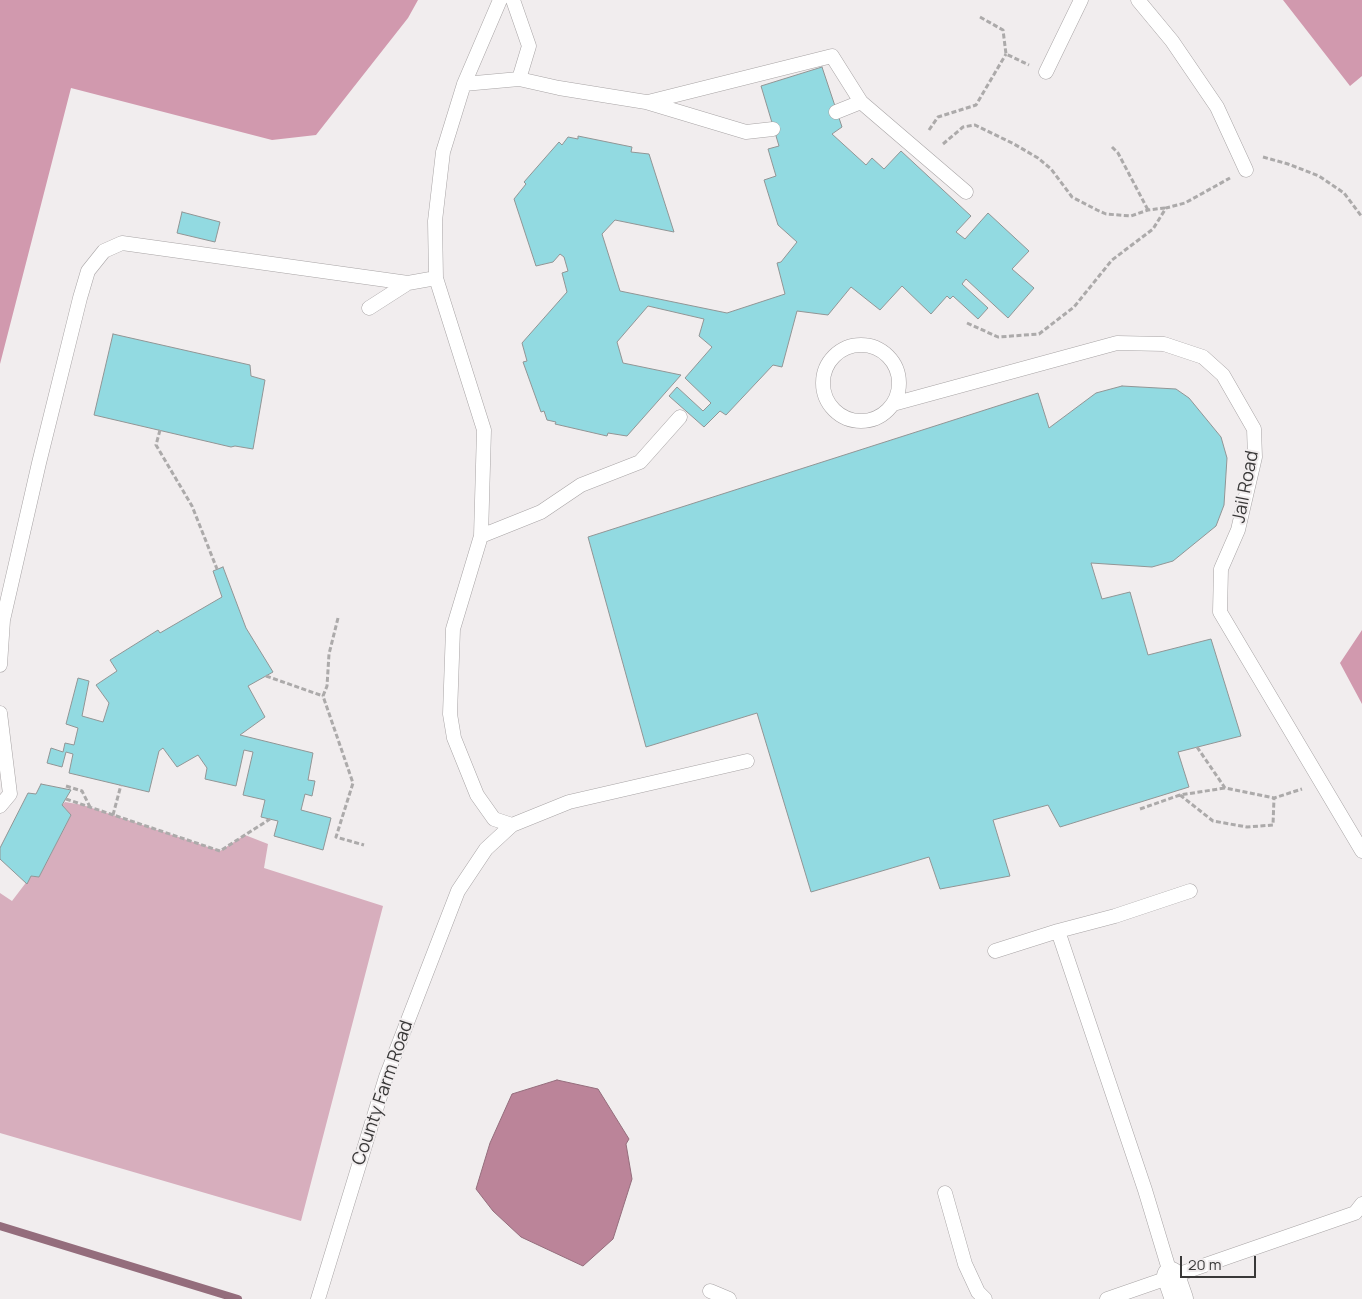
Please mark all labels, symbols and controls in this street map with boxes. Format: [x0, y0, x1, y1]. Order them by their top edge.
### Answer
street label: Jail Road [1228, 449, 1264, 525]
street label: County Farm Road [348, 1018, 418, 1168]
scale bar [1182, 1246, 1258, 1278]
text: 20 m [1188, 1254, 1221, 1275]

